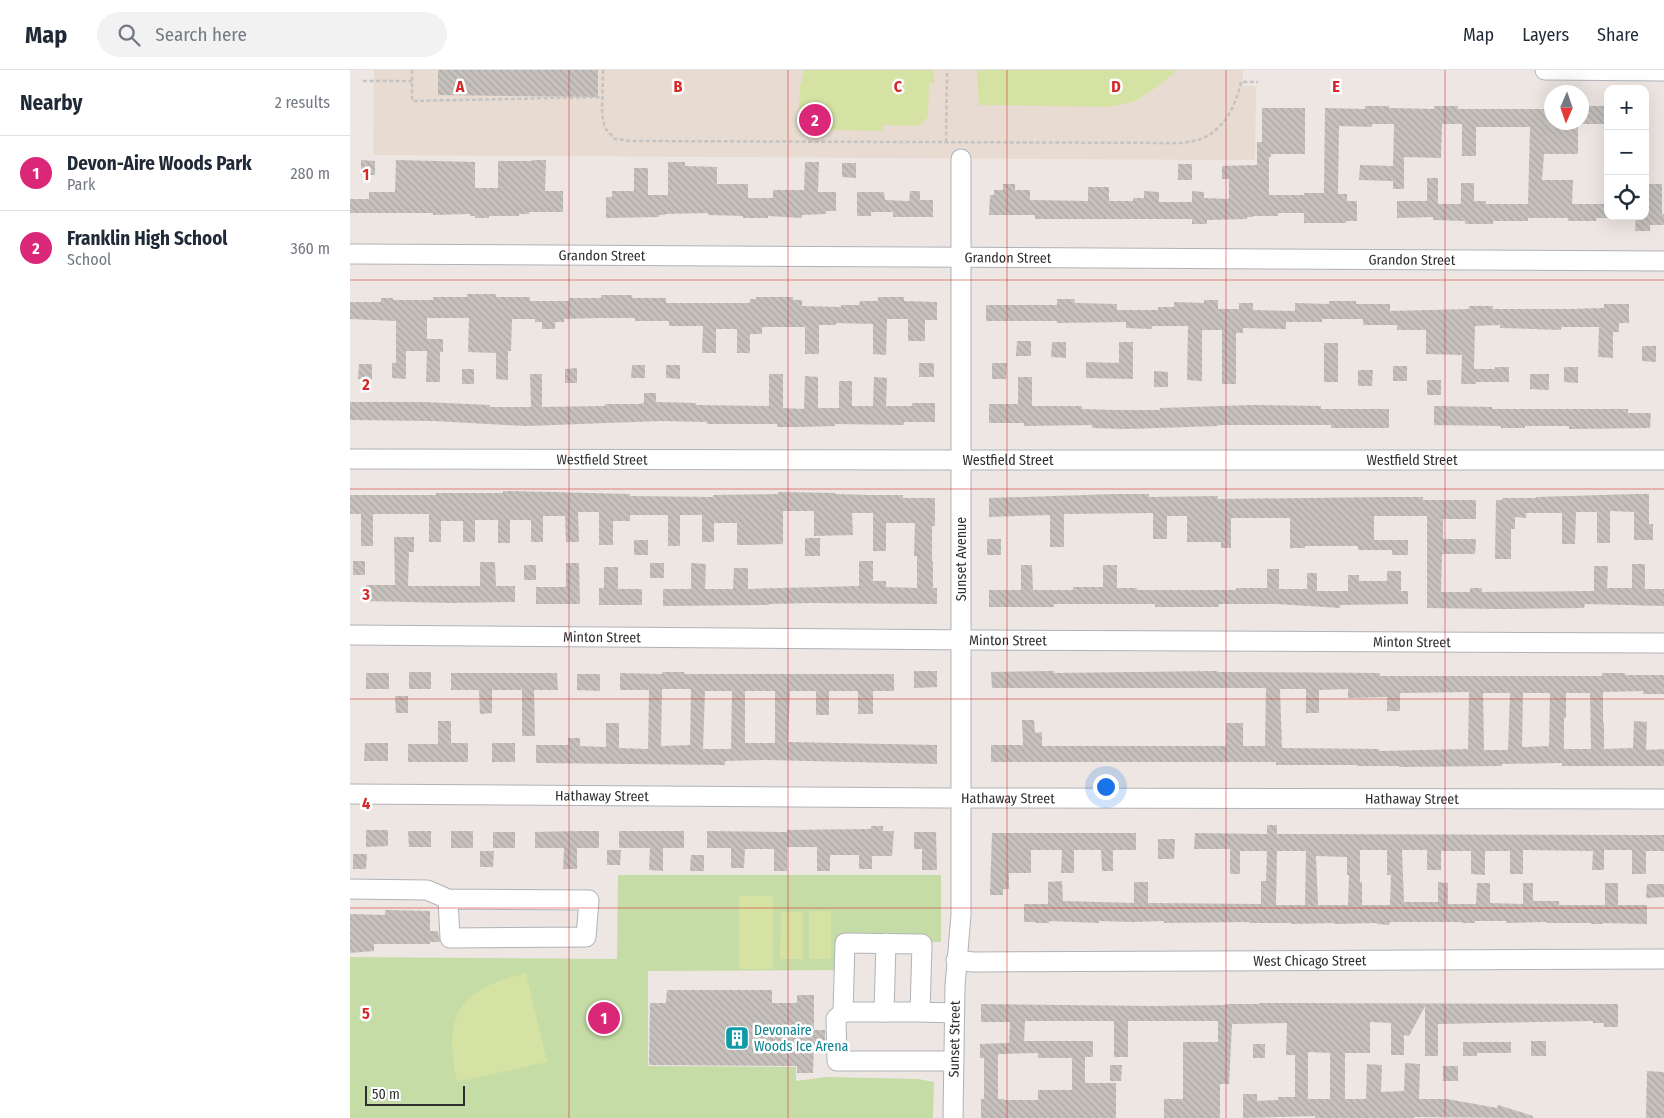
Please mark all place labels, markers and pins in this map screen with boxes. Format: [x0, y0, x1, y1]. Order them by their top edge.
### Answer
pin: 2 [799, 101, 831, 139]
pin: 1 [588, 999, 620, 1037]
place label: Devonaire Woods Ice Arena [754, 1022, 849, 1055]
building icon: Devonaire Woods Ice Arena [724, 1025, 750, 1051]

